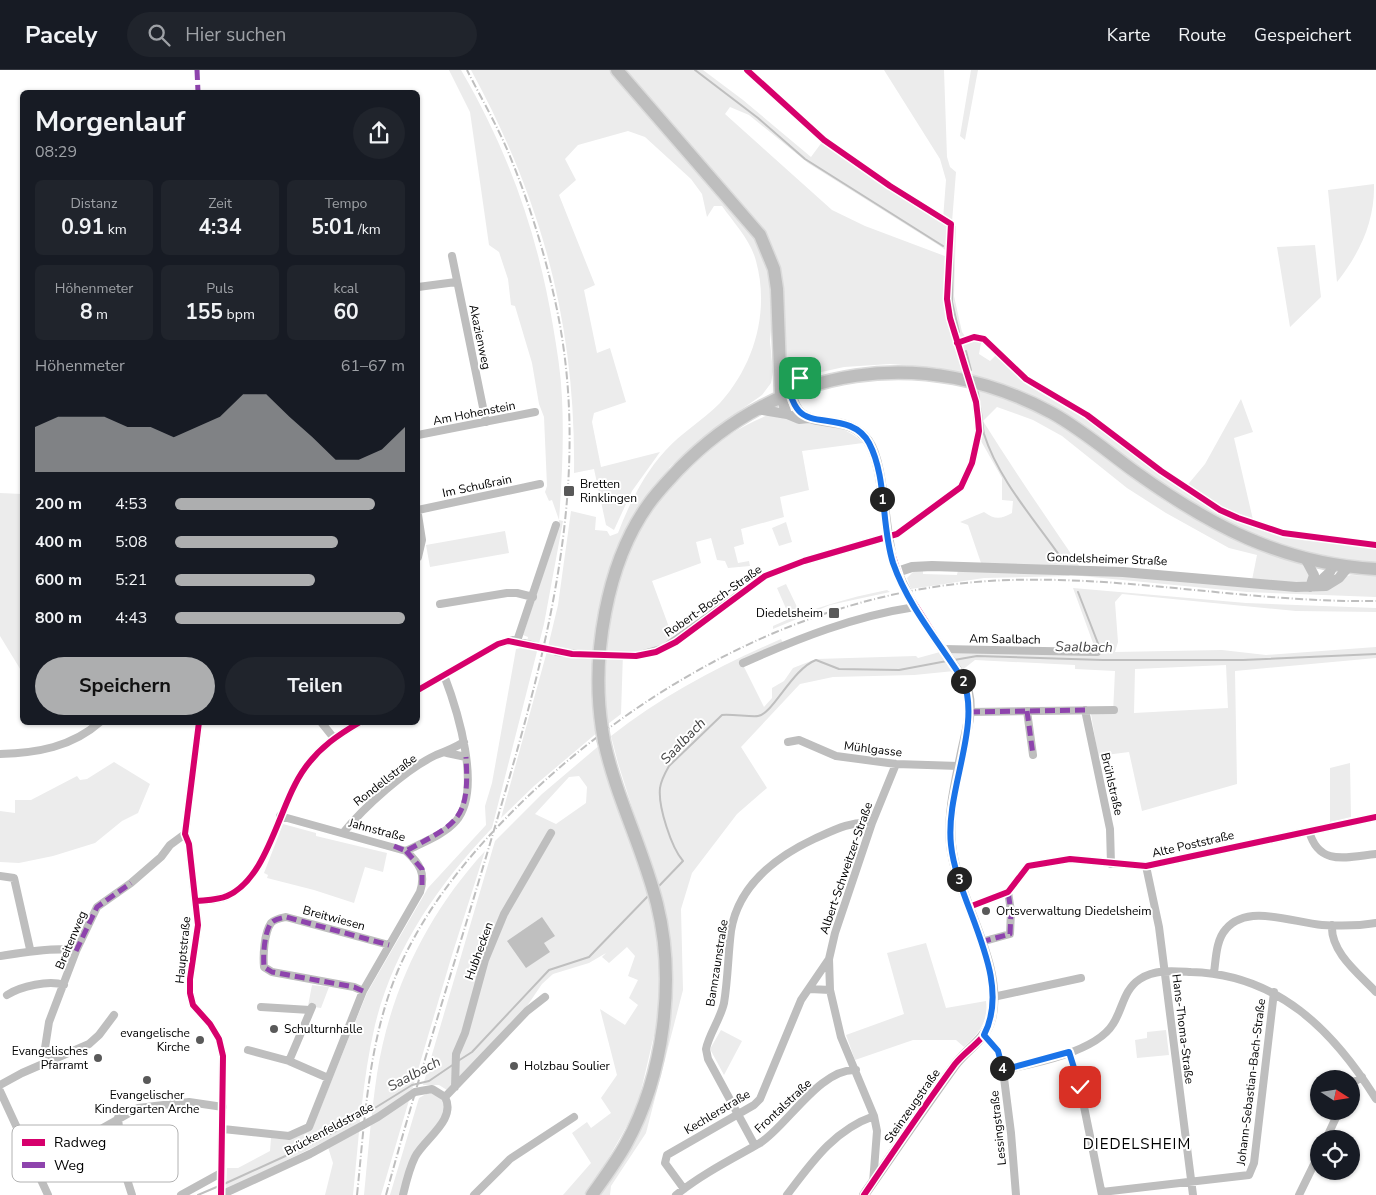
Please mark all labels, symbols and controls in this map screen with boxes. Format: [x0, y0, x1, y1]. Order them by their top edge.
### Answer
search box [127, 12, 477, 57]
text: Pacely [25, 19, 97, 51]
icon: search [145, 21, 173, 49]
text: Hier suchen [185, 22, 286, 48]
text: Karte [1107, 23, 1150, 47]
text: Route [1178, 23, 1226, 47]
text: Gespeichert [1254, 23, 1351, 47]
text: Morgenlauf [35, 103, 185, 141]
button: share [353, 107, 405, 159]
text: 08:29 [35, 141, 77, 163]
text: Distanz [70, 194, 118, 213]
text: Zeit [208, 194, 232, 213]
text: Tempo [325, 194, 367, 213]
text: 0.91 [61, 213, 104, 241]
text: 4:34 [198, 213, 242, 241]
text: 5:01 [311, 213, 354, 241]
text: km [104, 220, 127, 239]
text: /km [354, 220, 381, 239]
text: Höhenmeter [55, 279, 133, 298]
text: Puls [206, 279, 234, 298]
text: kcal [334, 279, 358, 298]
text: 8 [80, 298, 93, 326]
text: 155 [185, 298, 223, 326]
text: 60 [333, 298, 359, 326]
street label: Akazienweg [465, 303, 495, 371]
text: m [93, 305, 108, 324]
text: bpm [223, 305, 255, 324]
text: Höhenmeter [35, 355, 125, 377]
text: 61–67 m [341, 355, 405, 377]
pin [779, 357, 821, 399]
icon: arrive [786, 364, 814, 392]
street label: Am Hohenstein [431, 397, 517, 429]
street label: Im Schußrain [441, 471, 513, 501]
place label: Bretten Rinklingen [580, 476, 637, 506]
marker: Bretten Rinklingen [562, 484, 576, 498]
pin: 1 [870, 486, 894, 512]
text: 1 [878, 490, 887, 509]
text: 200 m [35, 493, 82, 515]
text: 4:53 [115, 493, 147, 515]
text: 400 m [35, 531, 82, 553]
text: 5:08 [115, 531, 147, 553]
street label: Gondelsheimer Straße [1046, 549, 1168, 569]
street label: Robert-Bosch-Straße [661, 561, 765, 641]
text: 600 m [35, 569, 82, 591]
text: 5:21 [115, 569, 147, 591]
place label: Diedelsheim [756, 605, 823, 621]
marker: Diedelsheim [827, 606, 841, 620]
text: 800 m [35, 607, 82, 629]
text: 4:43 [115, 607, 147, 629]
street label: Am Saalbach [969, 630, 1041, 648]
water label: Saalbach [1055, 637, 1113, 657]
button: Speichern [35, 657, 215, 715]
button: Teilen [225, 657, 405, 715]
pin: 2 [950, 668, 976, 694]
text: 2 [959, 672, 968, 691]
water label: Saalbach [656, 714, 710, 768]
street label: Mühlgasse [843, 737, 903, 761]
street label: Rondellstraße [350, 750, 420, 810]
street label: Brühlstraße [1097, 751, 1127, 817]
street label: Albert-Schweitzer-Straße [816, 800, 876, 936]
street label: Jahnstraße [346, 814, 407, 845]
street label: Alte Poststraße [1150, 827, 1236, 861]
pin: 3 [946, 866, 972, 892]
text: 3 [955, 870, 964, 889]
street label: Breitwiesen [301, 902, 367, 934]
place label: Ortsverwaltung Diedelsheim [996, 903, 1151, 919]
marker: Ortsverwaltung Diedelsheim [980, 905, 992, 917]
street label: Breitenweg [51, 908, 91, 972]
street label: Hauptstraße [172, 916, 194, 984]
street label: Bannzaunstraße [702, 918, 732, 1008]
street label: Hubhecken [461, 920, 497, 982]
street label: Hans-Thoma-Straße [1168, 973, 1198, 1085]
street label: Johann-Sebastian-Bach-Straße [1233, 998, 1269, 1167]
place label: Schulturnhalle [284, 1021, 363, 1037]
marker: Schulturnhalle [268, 1023, 280, 1035]
place label: evangelische Kirche [120, 1025, 190, 1055]
marker: evangelische Kirche [194, 1034, 206, 1046]
place label: Evangelisches Pfarramt [12, 1043, 89, 1073]
marker: Evangelisches Pfarramt [92, 1052, 104, 1064]
water label: Saalbach [384, 1052, 444, 1096]
pin: 4 [990, 1056, 1014, 1080]
place label: Holzbau Soulier [524, 1058, 611, 1074]
text: 4 [998, 1059, 1007, 1078]
marker: Holzbau Soulier [508, 1060, 520, 1072]
street label: Steinzeugstraße [880, 1066, 944, 1146]
pin [1059, 1066, 1101, 1108]
north arrow [1310, 1070, 1360, 1120]
map controls [1310, 1070, 1360, 1180]
icon: check [1066, 1073, 1094, 1101]
marker: Evangelischer Kindergarten Arche [141, 1074, 153, 1086]
street label: Frontalstraße [751, 1075, 815, 1137]
street label: Kechlerstraße [681, 1086, 753, 1138]
place label: Evangelischer Kindergarten Arche [95, 1087, 199, 1117]
street label: Lessingstraße [986, 1090, 1010, 1166]
street label: Brückenfeldstraße [282, 1099, 376, 1159]
legend [12, 1125, 178, 1182]
button: locate [1310, 1130, 1360, 1180]
text: Radweg [54, 1133, 106, 1152]
district label: DIEDELSHEIM [1083, 1134, 1191, 1154]
text: Weg [54, 1156, 84, 1175]

